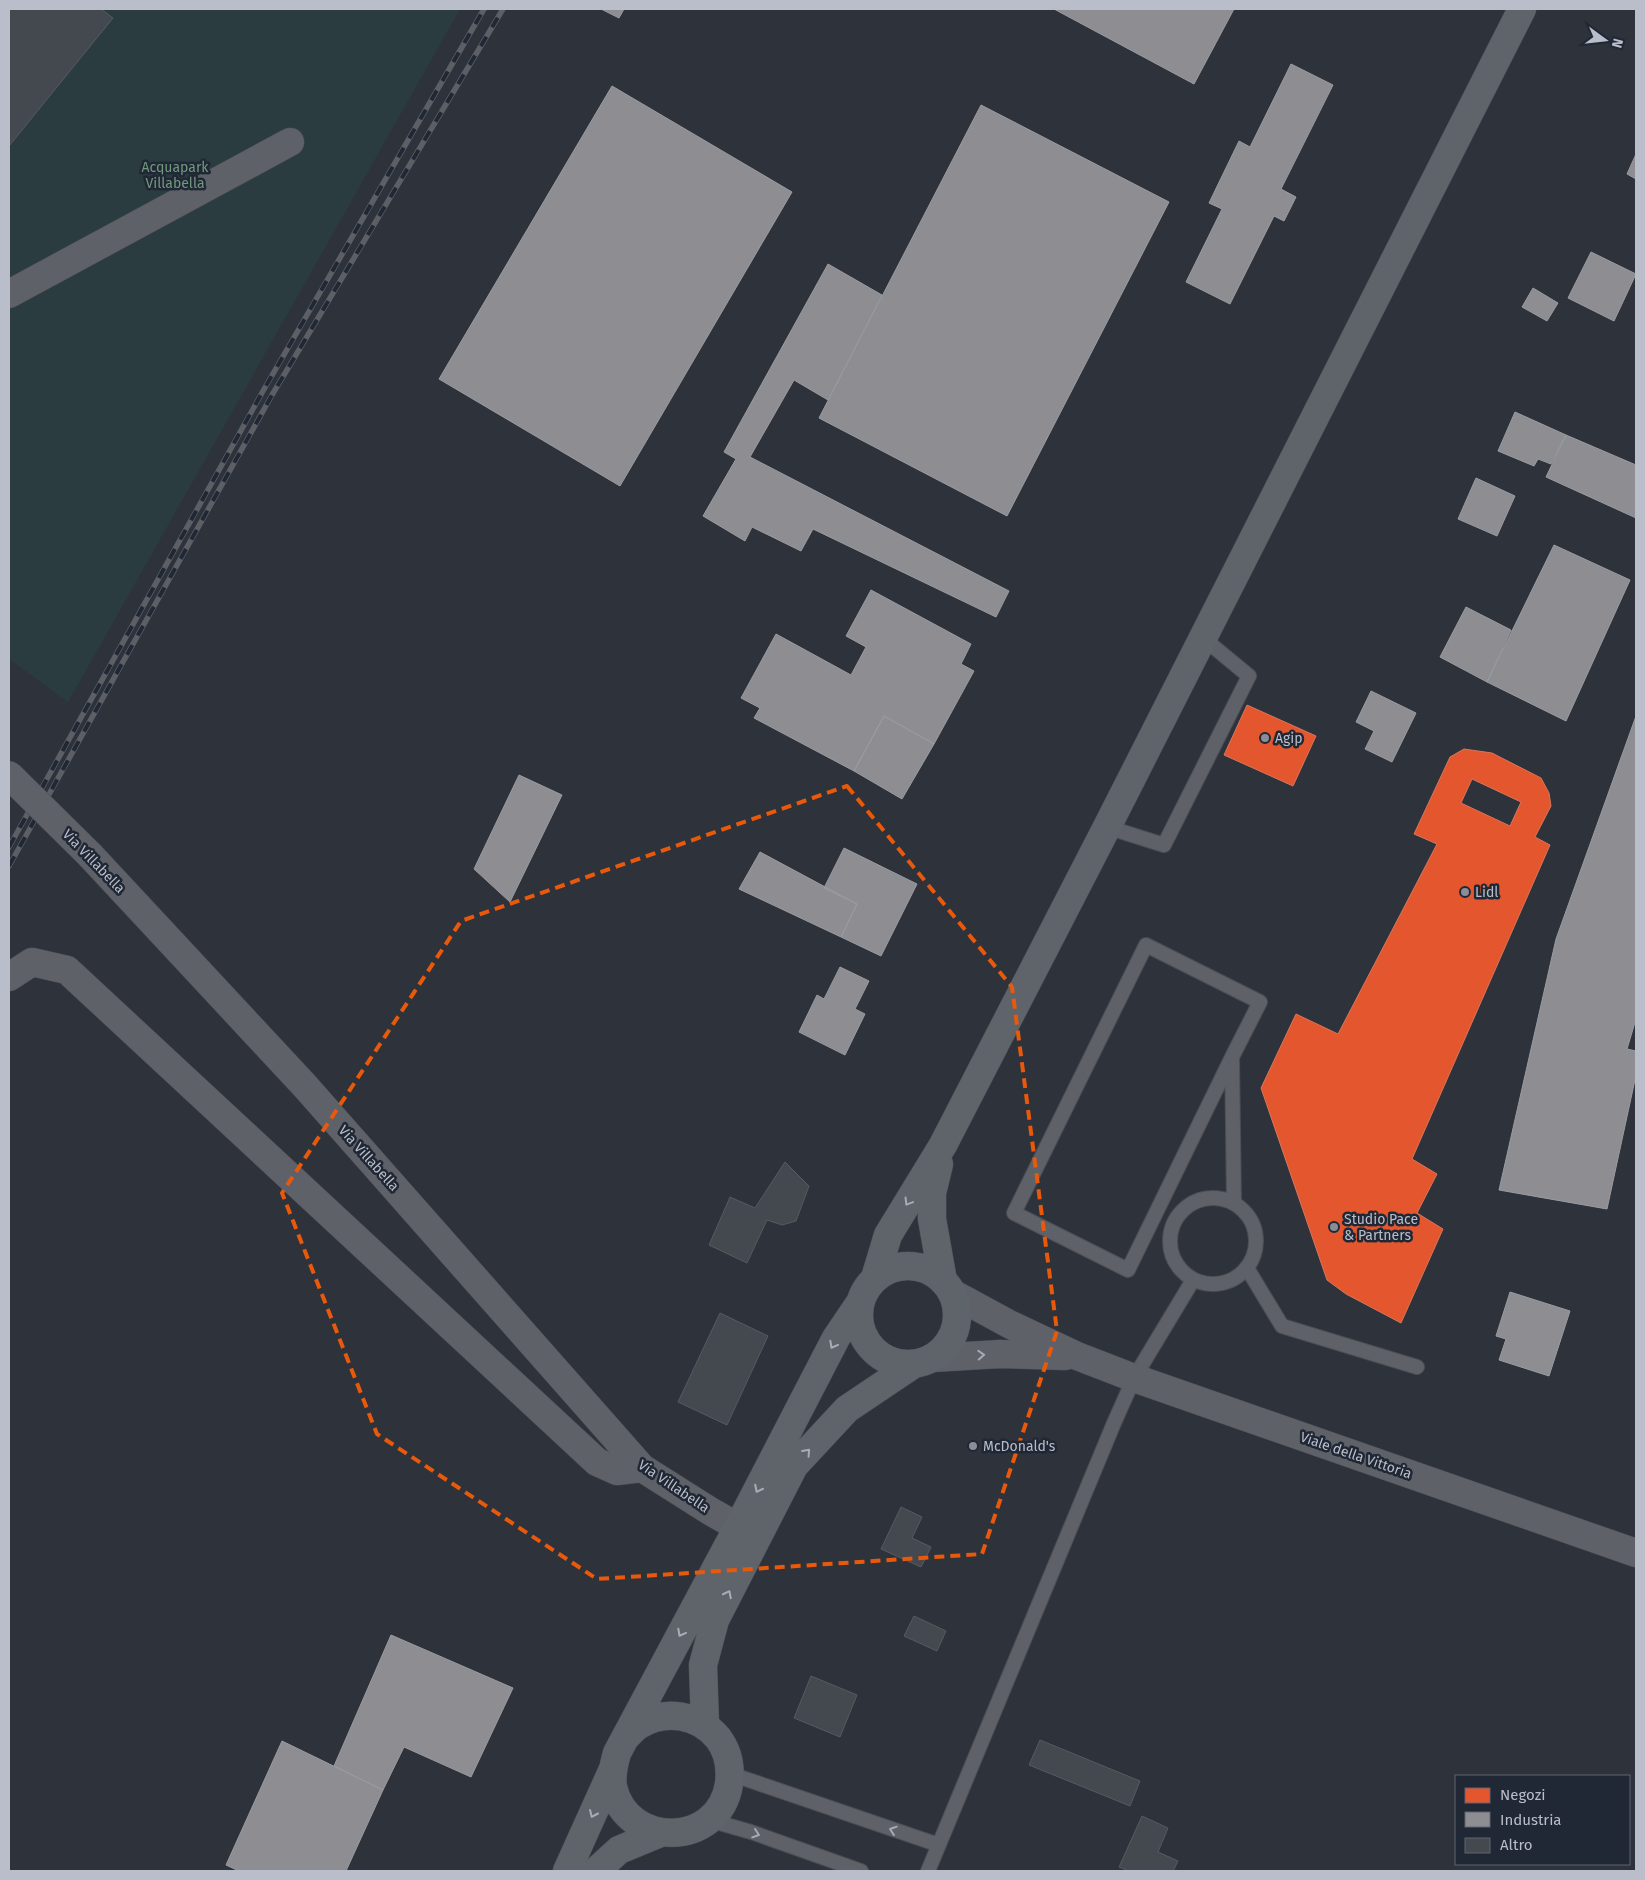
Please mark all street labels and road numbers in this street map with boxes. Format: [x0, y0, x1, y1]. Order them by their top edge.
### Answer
street label: Via Villabella [59, 826, 128, 897]
street label: Via Villabella [335, 1122, 402, 1195]
street label: Viale della Vittoria [1298, 1428, 1414, 1483]
street label: Via Villabella [635, 1456, 713, 1516]

